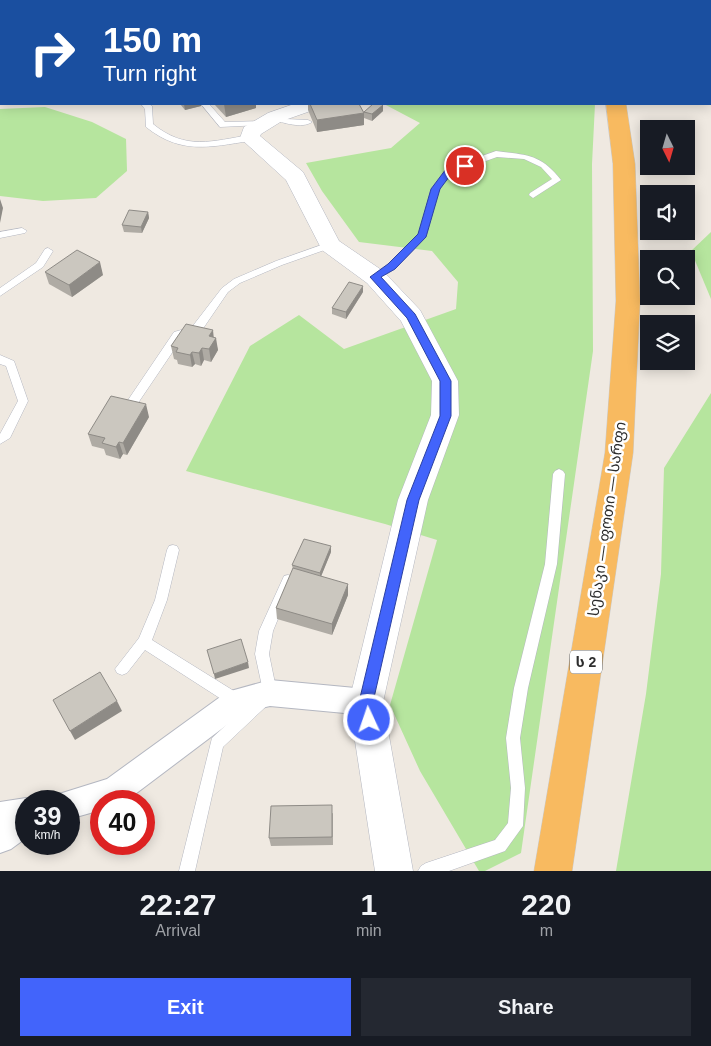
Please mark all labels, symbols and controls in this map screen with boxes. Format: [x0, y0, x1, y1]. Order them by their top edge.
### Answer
icon: right [20, 20, 85, 85]
text: 150 m [103, 20, 202, 59]
text: Turn right [103, 61, 196, 86]
north arrow [640, 120, 695, 175]
map controls [640, 120, 695, 370]
pin [444, 145, 486, 187]
icon: arrive [451, 152, 479, 180]
button: sound [640, 185, 695, 240]
button: search [640, 250, 695, 305]
button: layers [640, 315, 695, 370]
street label: სენაკი — ფოთი — სარფი [584, 421, 630, 617]
road number: ს 2 [570, 650, 602, 674]
position arrow [342, 693, 394, 745]
speed limit sign: 40 [90, 790, 155, 855]
text: 39 [34, 802, 61, 830]
text: km/h [34, 828, 61, 842]
text: 22:27 [140, 888, 216, 921]
text: 1 [360, 888, 377, 921]
text: 220 [521, 888, 571, 921]
text: Arrival [155, 922, 201, 939]
text: min [356, 922, 382, 939]
text: m [540, 922, 553, 939]
button: Exit [20, 978, 351, 1036]
button: Share [361, 978, 691, 1036]

